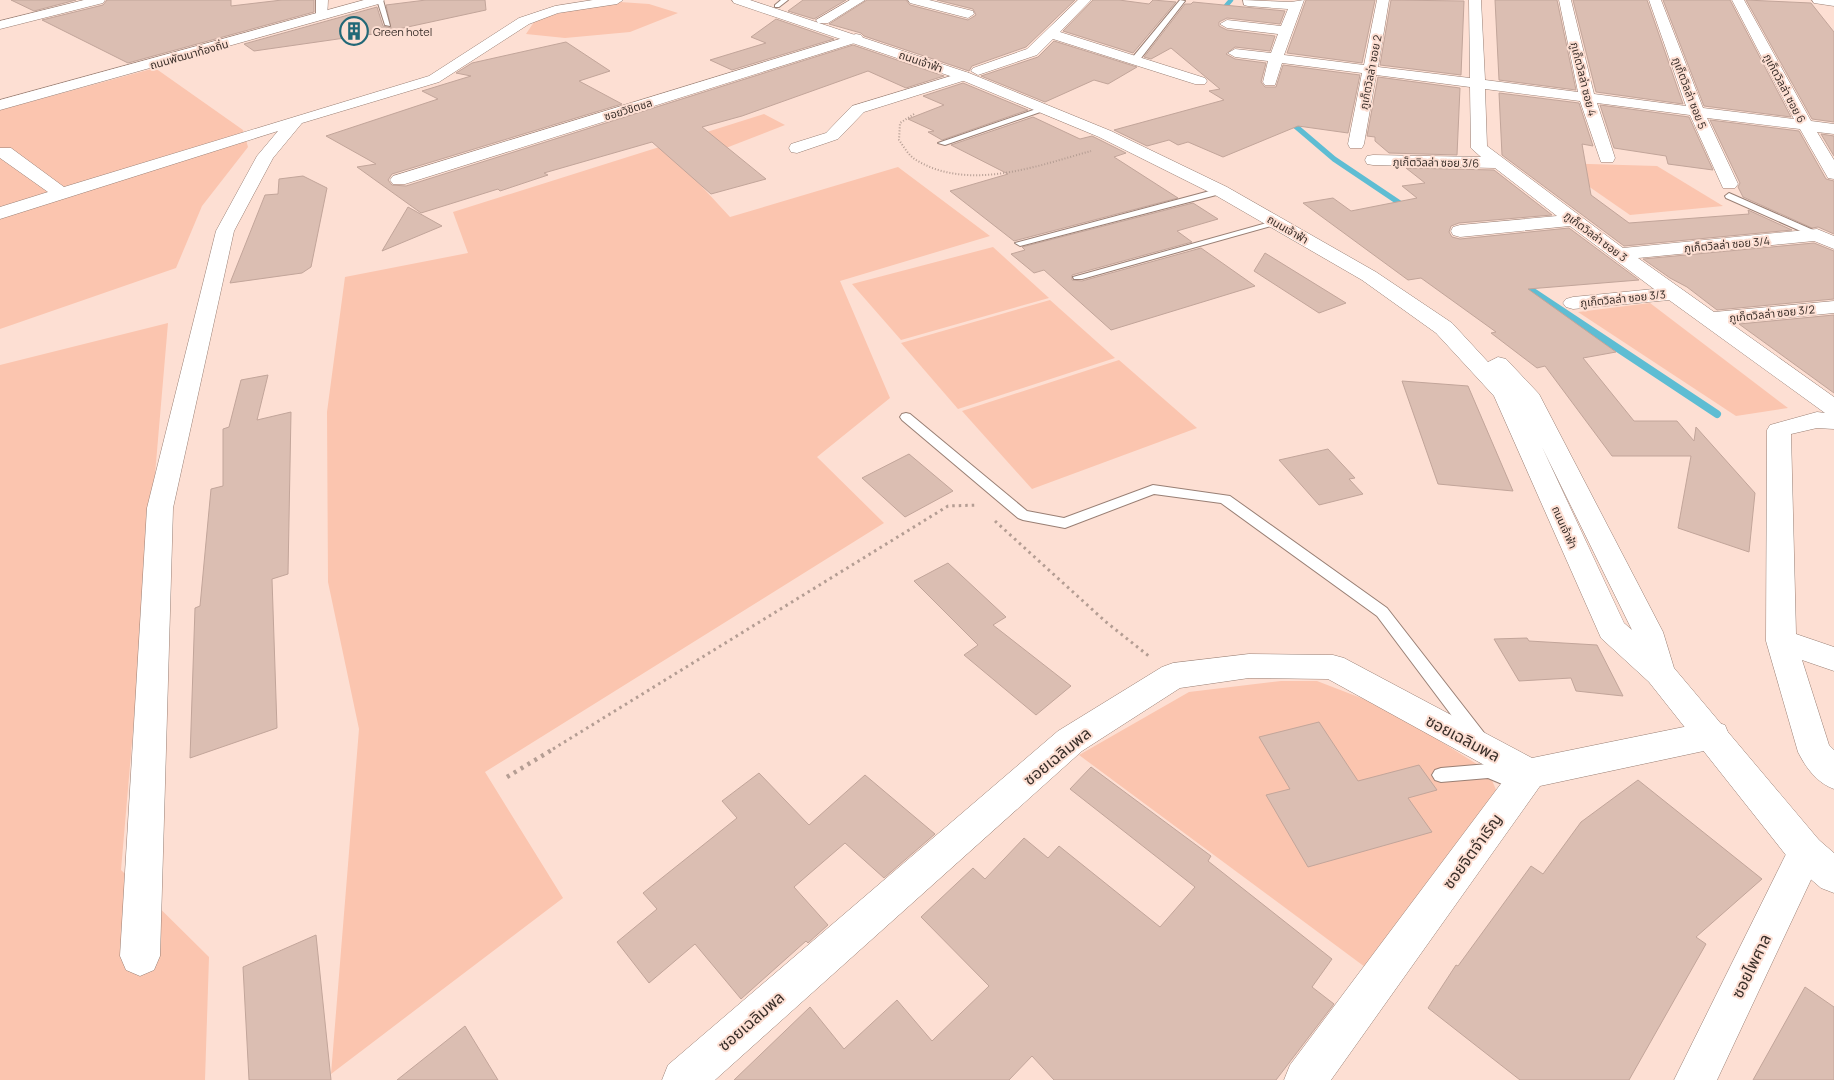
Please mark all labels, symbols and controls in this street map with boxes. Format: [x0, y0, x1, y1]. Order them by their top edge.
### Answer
building icon: Green hotel [339, 16, 369, 46]
place label: Green hotel [373, 24, 432, 39]
street label: ภูเก็ตวิลล่า ซอย 2 [1355, 33, 1385, 111]
street label: ถนนพัฒนาท้องถิ่น [148, 36, 230, 72]
street label: ภูเก็ตวิลล่า ซอย 4 [1568, 40, 1600, 118]
street label: ถนนเจ้าฟ้า [897, 47, 945, 75]
street label: ภูเก็ตวิลล่า ซอย 6 [1761, 51, 1810, 125]
street label: ภูเก็ตวิลล่า ซอย 5 [1669, 55, 1711, 131]
street label: ซอยวิชิตชล [602, 95, 654, 123]
street label: ภูเก็ตวิลล่า ซอย 3/6 [1393, 154, 1480, 170]
street label: ภูเก็ตวิลล่า ซอย 3 [1561, 207, 1631, 265]
street label: ถนนเจ้าฟ้า [1265, 211, 1311, 247]
street label: ภูเก็ตวิลล่า ซอย 3/4 [1683, 233, 1771, 255]
street label: ภูเก็ตวิลล่า ซอย 3/3 [1580, 286, 1666, 310]
street label: ภูเก็ตวิลล่า ซอย 3/2 [1728, 301, 1816, 325]
street label: ถนนเจ้าฟ้า [1549, 503, 1581, 551]
street label: ซอยเฉลิมพล [1422, 709, 1504, 767]
street label: ซอยเฉลิมพล [1019, 722, 1095, 790]
street label: ซอยจิตจำเริญ [1437, 809, 1507, 893]
street label: ซอยไพศาล [1726, 930, 1776, 1002]
street label: ซอยเฉลิมพล [713, 986, 789, 1056]

